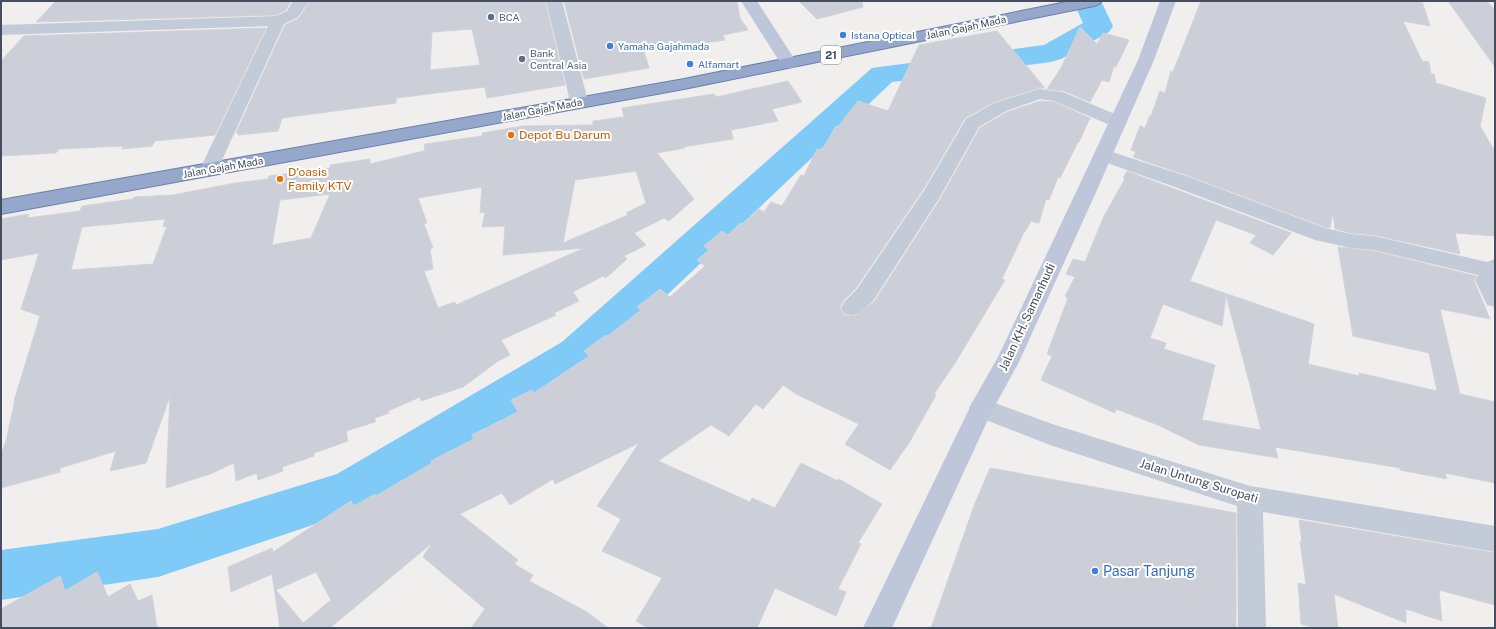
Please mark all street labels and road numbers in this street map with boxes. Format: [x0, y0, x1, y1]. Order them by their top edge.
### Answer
street label: Jalan Gajah Mada [925, 13, 1007, 41]
road number: 21 [821, 46, 841, 64]
street label: Jalan Gajah Mada [501, 95, 583, 123]
street label: Jalan Gajah Mada [182, 154, 264, 180]
street label: Jalan KH. Samanhudi [996, 261, 1058, 373]
street label: Jalan Untung Suropati [1138, 456, 1260, 506]

